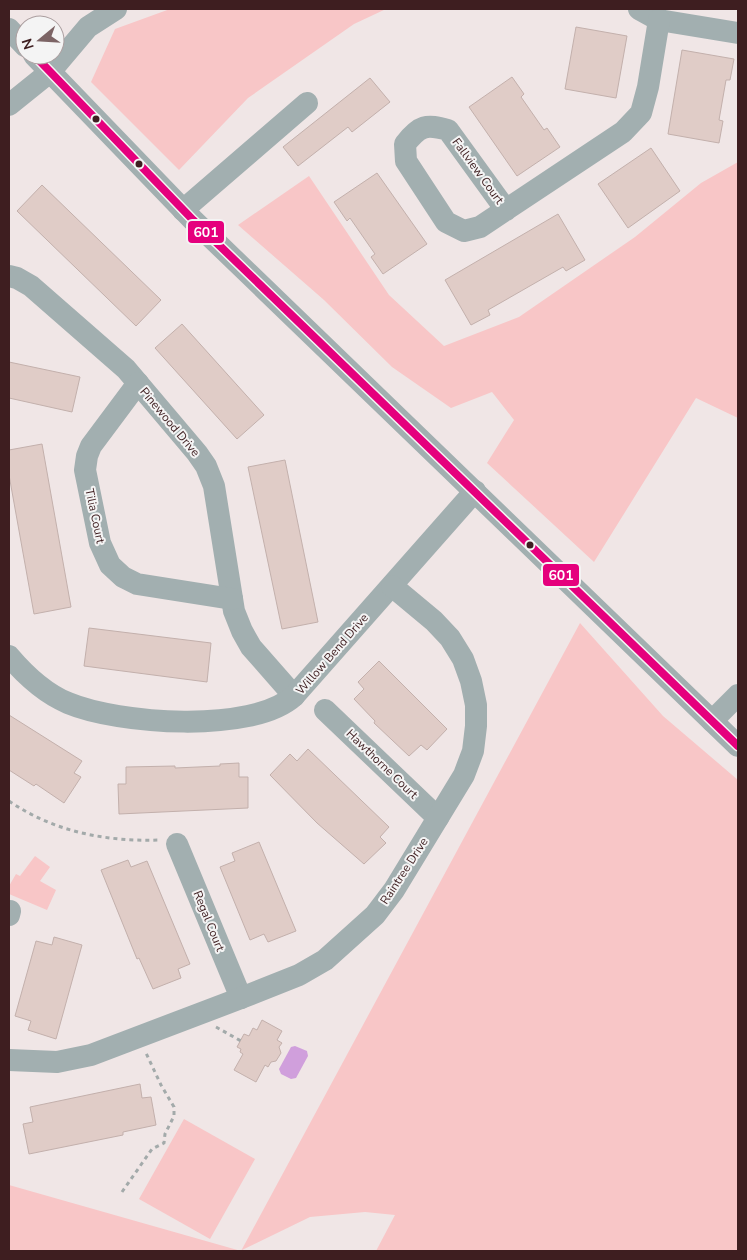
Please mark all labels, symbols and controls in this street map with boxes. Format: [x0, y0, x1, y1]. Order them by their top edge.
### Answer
north arrow [15, 15, 65, 65]
text: N [17, 36, 39, 52]
unlabelled marker [91, 114, 101, 124]
street label: Fallview Court [449, 135, 508, 208]
unlabelled marker [134, 159, 144, 169]
line badge: 601 [187, 220, 225, 244]
text: 601 [193, 223, 219, 242]
street label: Pinewood Drive [136, 384, 204, 460]
street label: Tilia Court [81, 487, 109, 546]
unlabelled marker [525, 540, 535, 550]
line badge: 601 [542, 563, 580, 587]
text: 601 [548, 566, 574, 585]
street label: Willow Bend Drive [292, 610, 372, 698]
street label: Hawthorne Court [343, 726, 422, 803]
street label: Raintree Drive [376, 834, 432, 908]
street label: Regal Court [190, 888, 229, 954]

